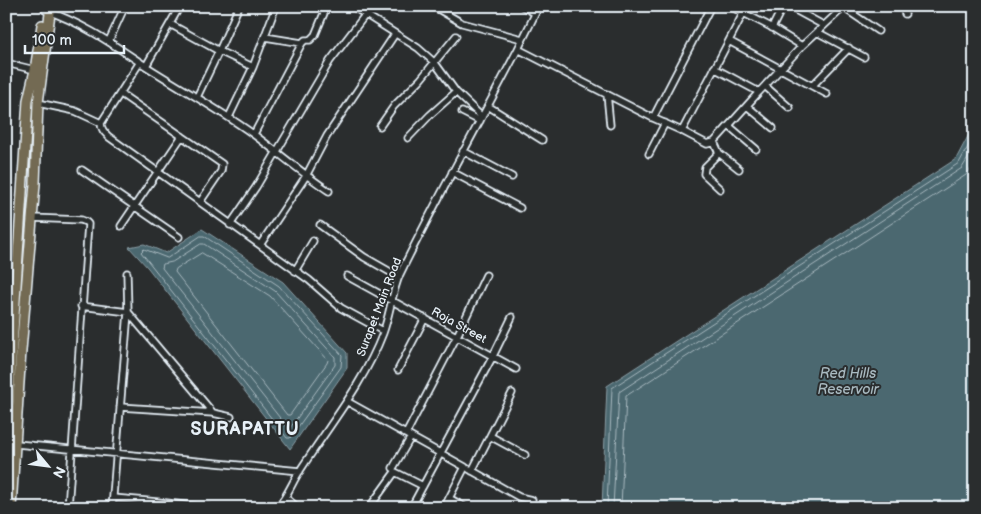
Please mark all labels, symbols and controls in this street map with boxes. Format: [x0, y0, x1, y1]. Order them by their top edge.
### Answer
scale bar [25, 22, 124, 54]
text: 100 m [32, 31, 72, 50]
street label: Surapet Main Road [354, 255, 405, 359]
street label: Roja Street [429, 304, 489, 347]
water label: Red Hills Reservoir [817, 365, 880, 398]
district label: SURAPATTU [190, 419, 300, 440]
north arrow [22, 442, 72, 492]
text: N [49, 463, 69, 481]

